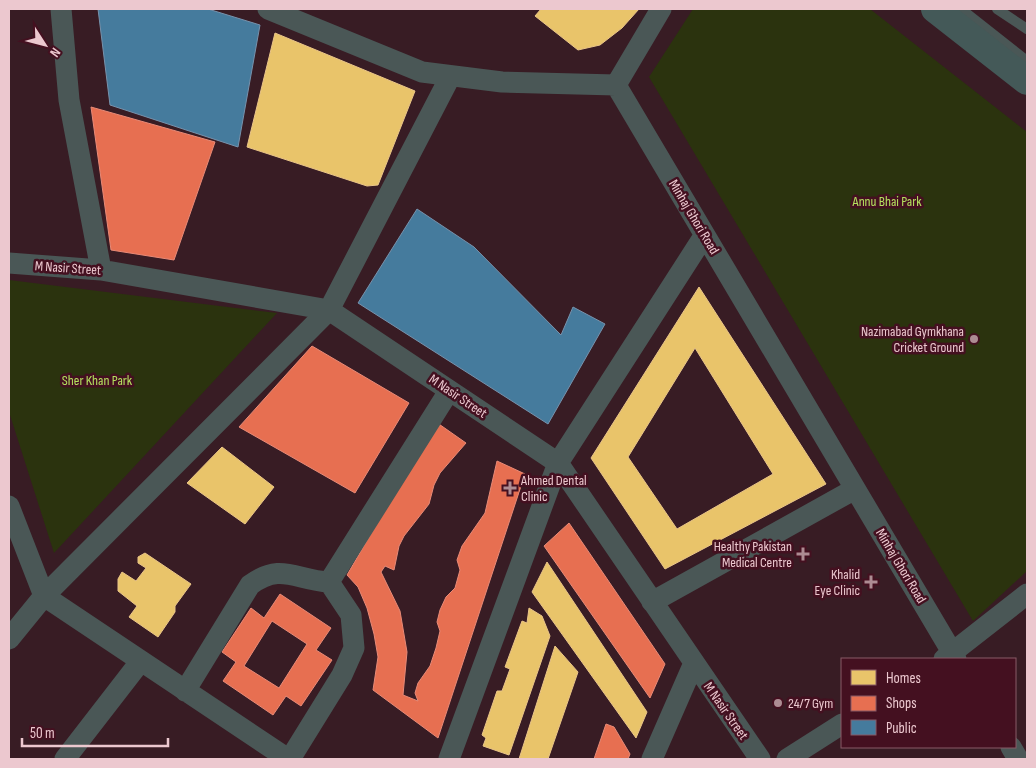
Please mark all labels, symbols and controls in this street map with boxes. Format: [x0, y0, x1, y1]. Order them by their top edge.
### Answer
north arrow [20, 20, 70, 70]
text: N [46, 44, 64, 60]
street label: Minhaj Ghori Road [665, 177, 723, 258]
park label: Annu Bhai Park [851, 193, 922, 210]
street label: M Nasir Street [34, 257, 102, 279]
place label: Nazimabad Gymkhana Cricket Ground [861, 323, 964, 356]
marker: Nazimabad Gymkhana Cricket Ground [968, 333, 980, 345]
street label: M Nasir Street [426, 370, 490, 422]
park label: Sher Khan Park [62, 372, 133, 389]
place label: Ahmed Dental Clinic [520, 472, 587, 505]
marker: Ahmed Dental Clinic [503, 481, 517, 495]
street label: Minhaj Ghori Road [872, 526, 930, 607]
place label: Healthy Pakistan Medical Centre [714, 538, 792, 571]
marker: Healthy Pakistan Medical Centre [796, 547, 810, 561]
place label: Khalid Eye Clinic [815, 566, 860, 599]
marker: Khalid Eye Clinic [864, 575, 878, 589]
legend [841, 658, 1016, 748]
text: Homes [886, 669, 921, 688]
street label: M Nasir Street [700, 679, 752, 743]
text: Shops [886, 694, 917, 713]
place label: 24/7 Gym [788, 695, 833, 712]
marker: 24/7 Gym [772, 697, 784, 709]
scale bar [22, 716, 169, 748]
text: Public [886, 719, 917, 738]
text: 50 m [30, 724, 55, 743]

